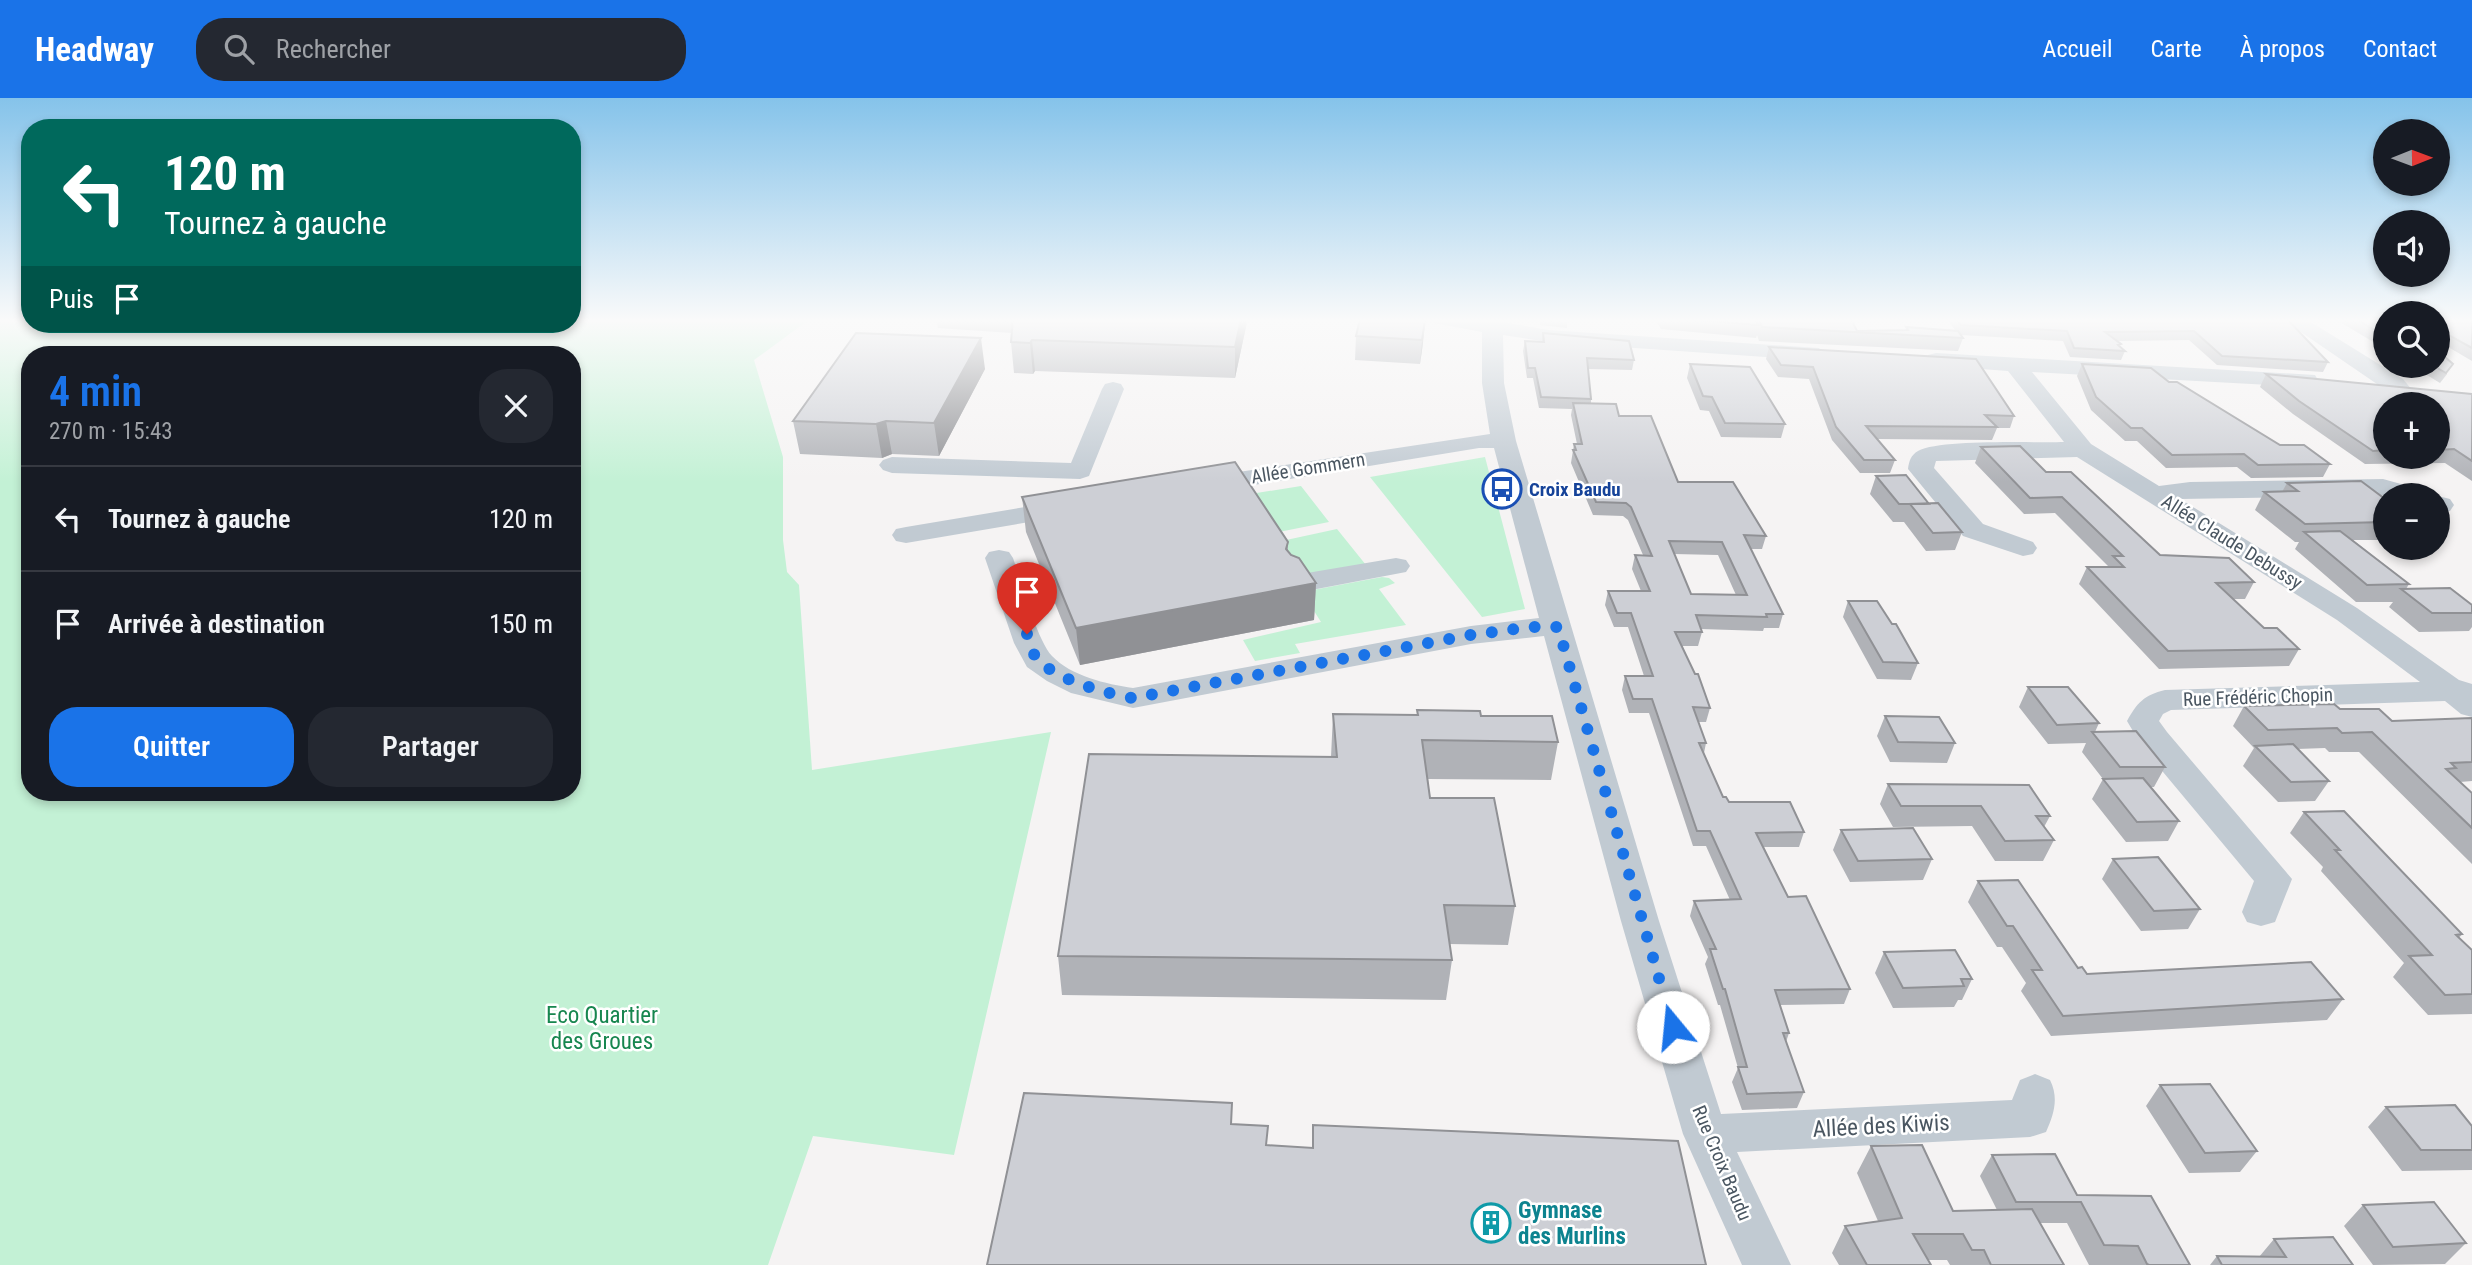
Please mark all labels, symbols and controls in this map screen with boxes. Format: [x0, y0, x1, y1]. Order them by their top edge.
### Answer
search box [196, 18, 686, 81]
text: Headway [35, 30, 154, 69]
icon: search [220, 30, 258, 68]
text: Rechercher [276, 34, 391, 64]
text: Accueil [2043, 35, 2112, 63]
text: Carte [2150, 35, 2202, 63]
text: À propos [2240, 35, 2325, 63]
text: Contact [2363, 35, 2437, 63]
north arrow [2373, 119, 2450, 196]
map controls [2373, 119, 2450, 560]
text: 120 m [164, 145, 286, 202]
icon: left [49, 147, 140, 238]
text: Tournez à gauche [164, 204, 387, 242]
button: sound [2373, 210, 2450, 287]
icon: arrive [108, 280, 146, 318]
text: Puis [49, 284, 94, 314]
button: search [2373, 301, 2450, 378]
text: 4 min [49, 367, 142, 416]
button: close [479, 369, 553, 443]
button: + [2373, 392, 2450, 469]
text: 270 m · 15:43 [49, 418, 173, 445]
street label: Allée Gommern [1249, 448, 1367, 488]
bus stop icon: Croix Baudu [1481, 468, 1523, 510]
place label: Croix Baudu [1529, 478, 1621, 501]
button: − [2373, 483, 2450, 560]
street label: Allée Claude Debussy [2157, 489, 2307, 595]
icon: left [49, 500, 87, 538]
text: Tournez à gauche [108, 504, 290, 534]
text: 120 m [489, 504, 553, 534]
pin [997, 562, 1057, 634]
icon: arrive [1008, 573, 1046, 611]
icon: arrive [49, 605, 87, 643]
text: Arrivée à destination [108, 609, 325, 639]
text: 150 m [489, 609, 553, 639]
street label: Rue Frédéric Chopin [2183, 683, 2333, 711]
button: Quitter [49, 707, 294, 787]
button: Partager [308, 707, 553, 787]
position arrow [1636, 990, 1710, 1064]
park label: Eco Quartier des Groues [546, 1002, 658, 1055]
street label: Rue Croix Baudu [1687, 1102, 1757, 1224]
street label: Allée des Kiwis [1812, 1109, 1950, 1143]
place label: Gymnase des Murlins [1518, 1197, 1626, 1250]
building icon: Gymnase des Murlins [1470, 1202, 1512, 1244]

